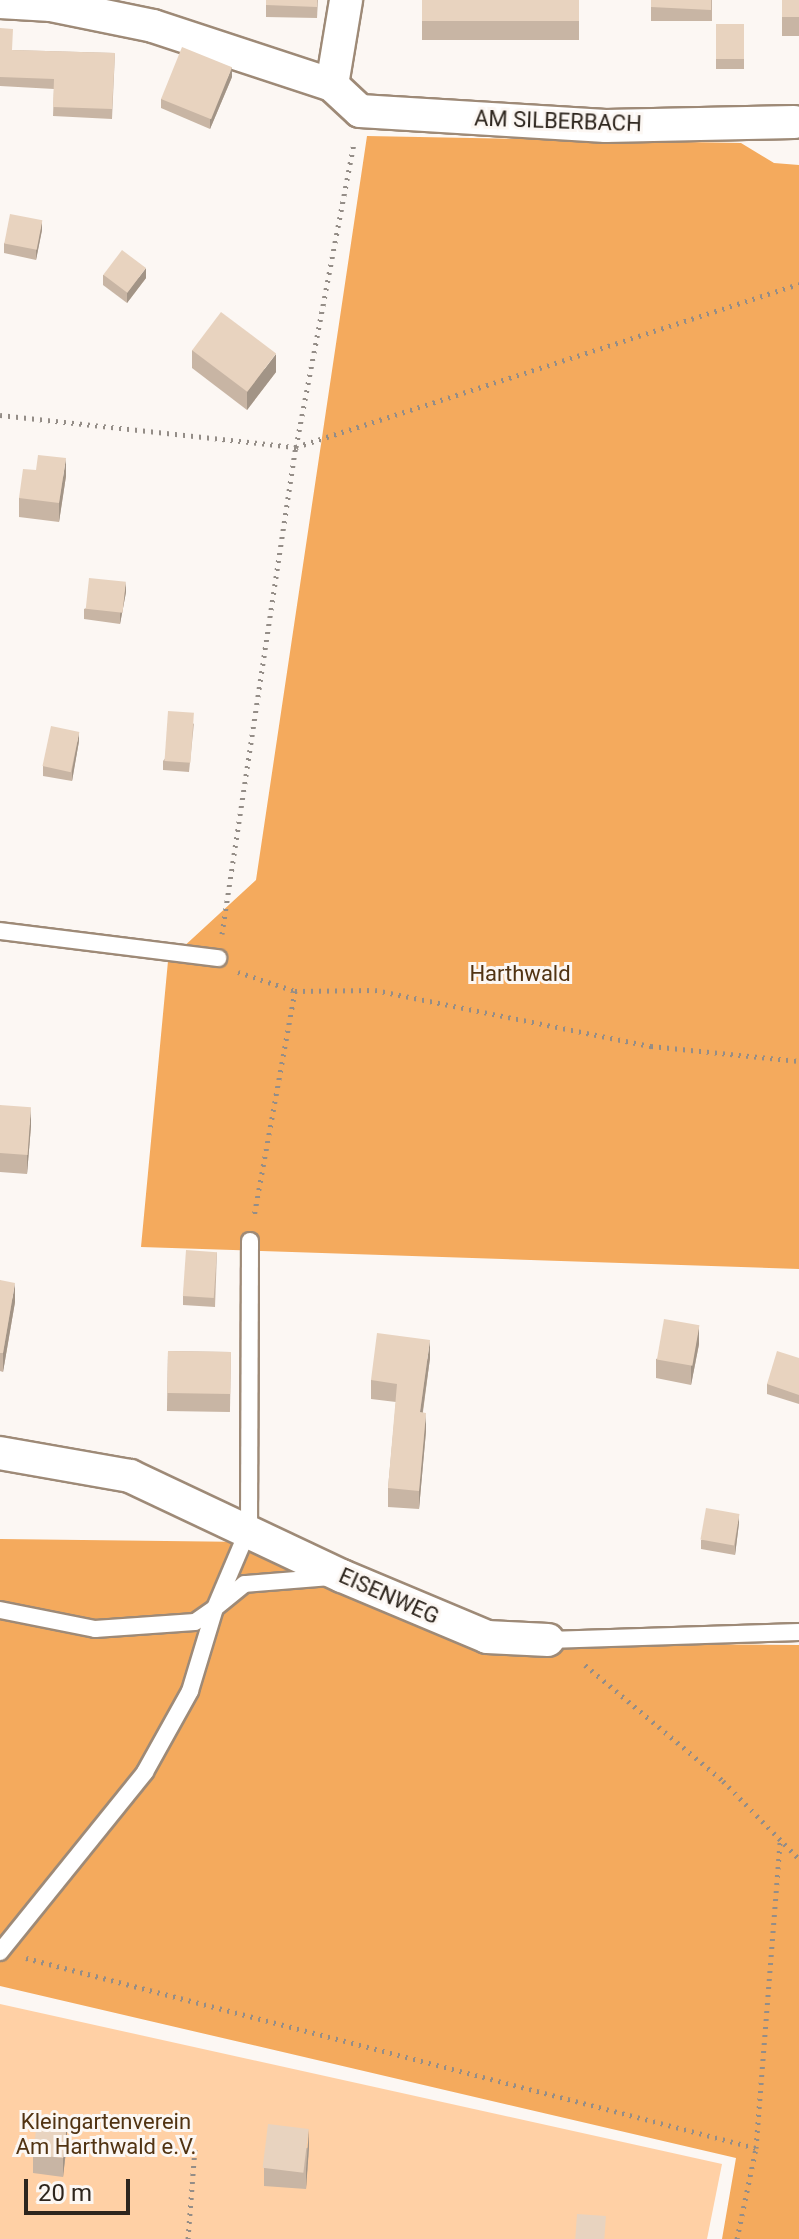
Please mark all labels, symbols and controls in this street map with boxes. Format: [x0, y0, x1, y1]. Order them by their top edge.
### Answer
street label: AM SILBERBACH [474, 105, 642, 137]
park label: Harthwald [469, 961, 571, 987]
street label: EISENWEG [335, 1562, 443, 1630]
park label: Kleingartenverein Am Harthwald e.V. [16, 2108, 196, 2160]
scale bar [28, 2163, 134, 2213]
text: 20 m [38, 2179, 92, 2207]

